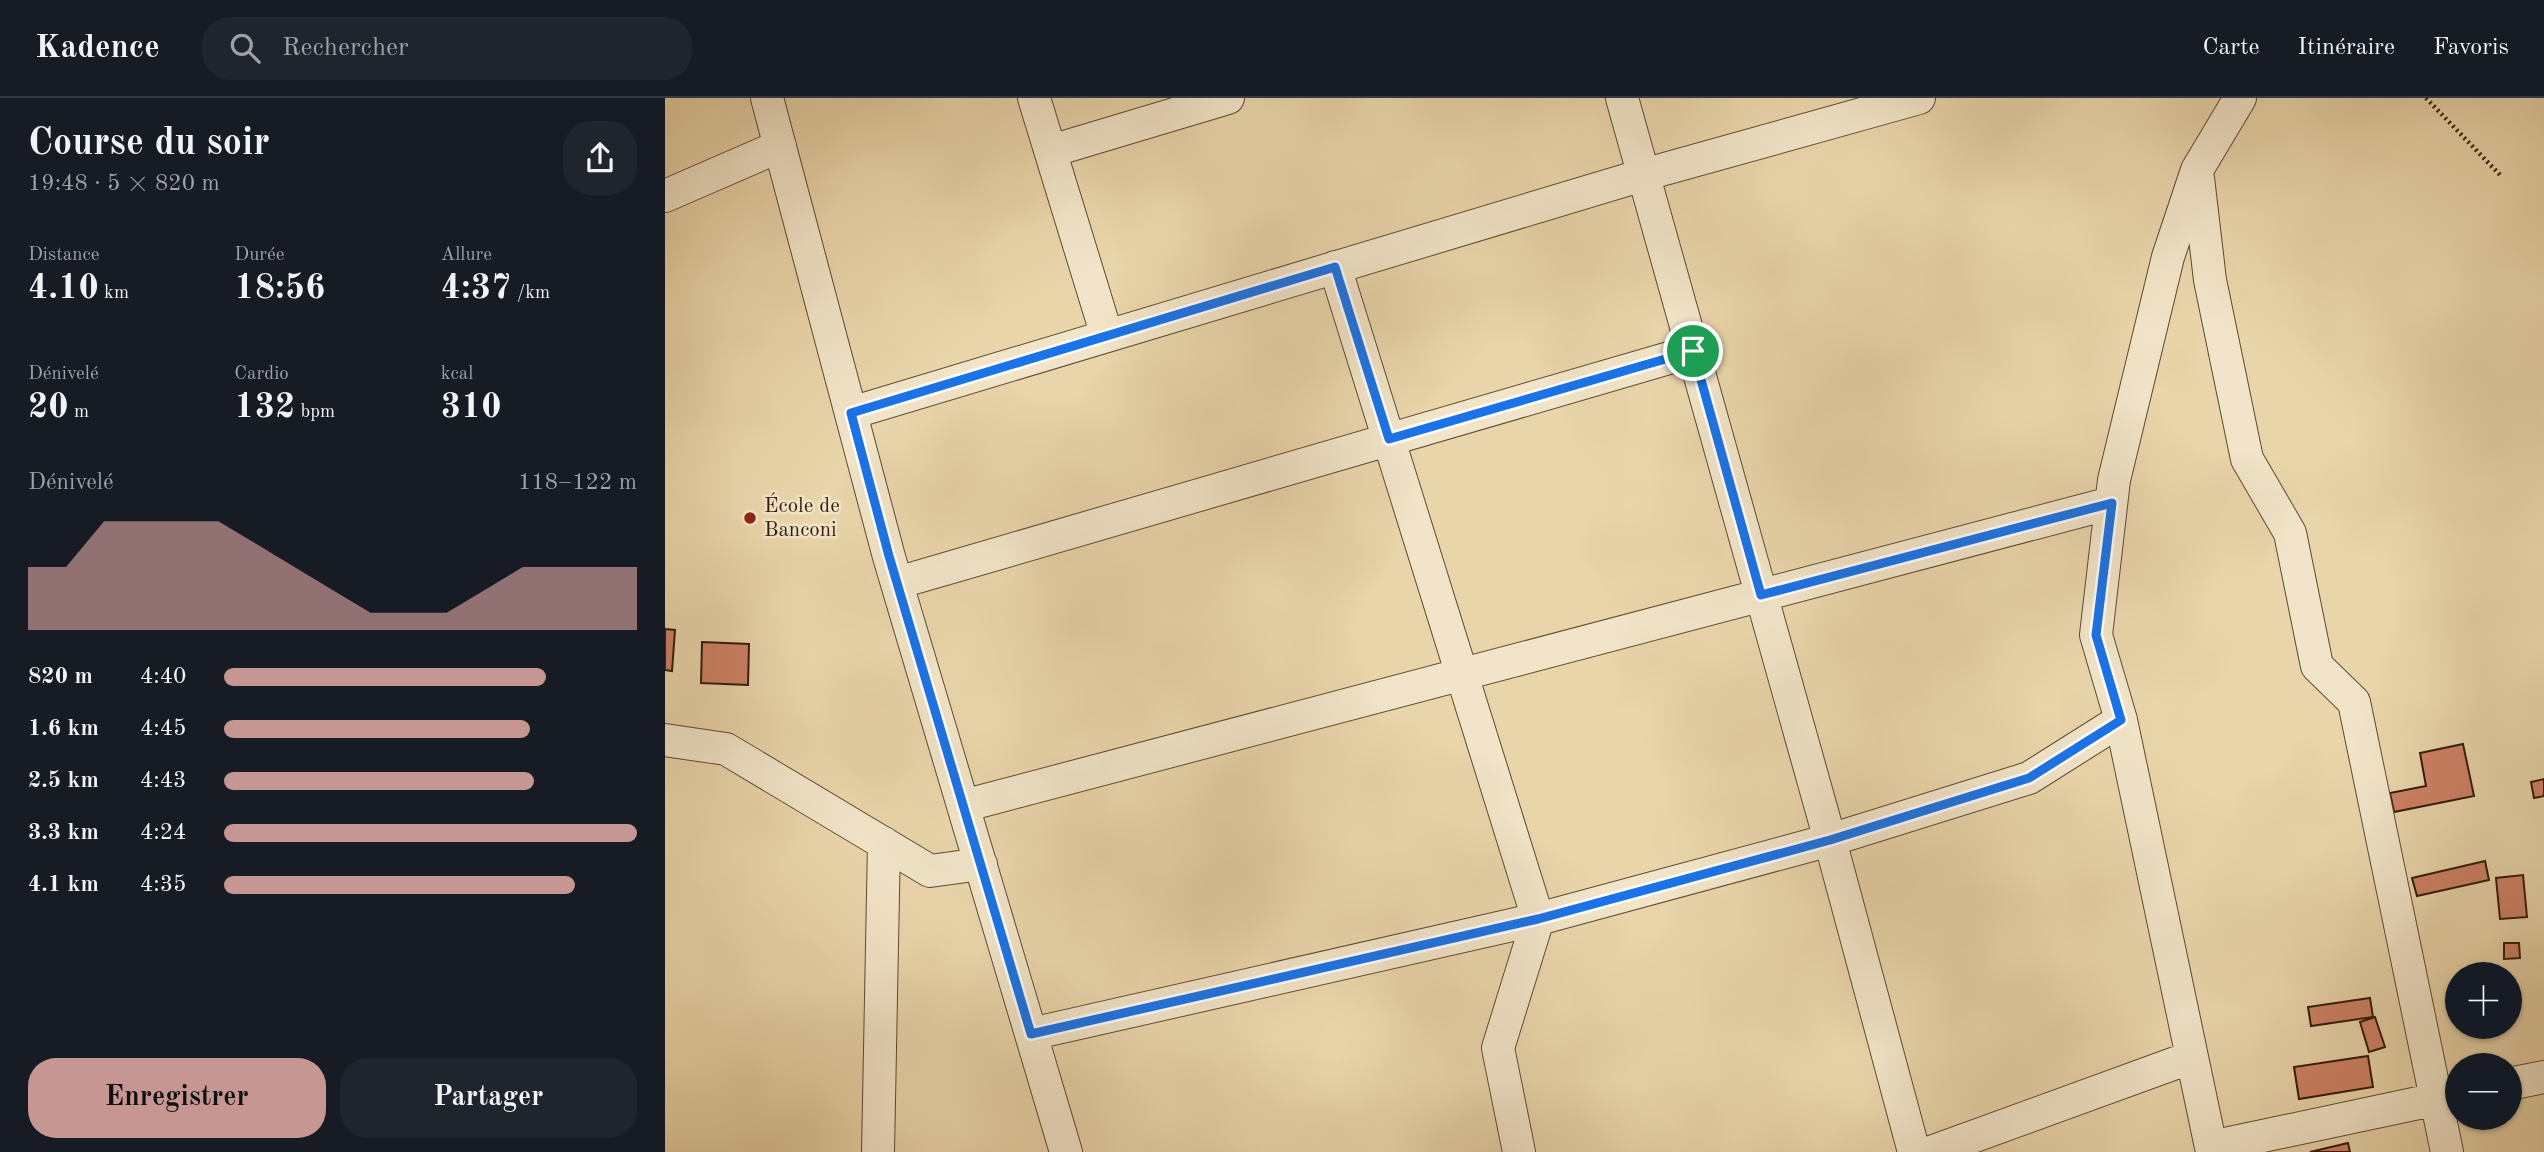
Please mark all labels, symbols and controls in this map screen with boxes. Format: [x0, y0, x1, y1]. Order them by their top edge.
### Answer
search box [202, 17, 692, 80]
icon: search [226, 29, 264, 67]
text: Kadence [35, 32, 160, 65]
text: Rechercher [282, 35, 409, 61]
text: Carte [2202, 36, 2260, 60]
text: Itinéraire [2298, 36, 2395, 60]
text: Favoris [2433, 36, 2509, 60]
button: share [563, 121, 637, 195]
text: Course du soir [28, 125, 270, 163]
text: 19:48 · 5 × 820 m [28, 172, 220, 195]
text: Distance [28, 246, 100, 265]
text: Durée [234, 246, 285, 265]
text: Allure [441, 246, 492, 265]
text: 4.10 [28, 271, 99, 306]
text: 18:56 [234, 271, 325, 306]
text: 4:37 [441, 271, 511, 306]
text: km [99, 284, 129, 303]
text: /km [511, 284, 550, 303]
pin [1663, 321, 1723, 381]
icon: arrive [1674, 332, 1712, 370]
text: Dénivelé [28, 365, 99, 384]
text: Cardio [234, 365, 289, 384]
text: kcal [441, 365, 473, 384]
text: 20 [28, 390, 69, 425]
text: 132 [234, 390, 295, 425]
text: 310 [441, 390, 502, 425]
text: m [69, 403, 89, 422]
text: bpm [295, 403, 335, 422]
text: Dénivelé [28, 471, 114, 494]
text: 118–122 m [518, 471, 637, 494]
place label: École de Banconi [764, 492, 840, 541]
marker: École de Banconi [742, 510, 758, 526]
text: 820 m [28, 665, 93, 688]
text: 4:40 [140, 665, 186, 688]
text: 1.6 km [28, 717, 99, 740]
text: 4:45 [140, 717, 186, 740]
text: 2.5 km [28, 769, 99, 792]
text: 4:43 [140, 769, 186, 792]
text: 3.3 km [28, 821, 99, 844]
text: 4:24 [140, 821, 186, 844]
text: 4.1 km [28, 873, 99, 896]
text: 4:35 [140, 873, 186, 896]
map controls [2445, 962, 2522, 1130]
button: + [2445, 962, 2522, 1039]
button: − [2445, 1053, 2522, 1130]
button: Enregistrer [28, 1058, 326, 1138]
button: Partager [340, 1058, 637, 1138]

